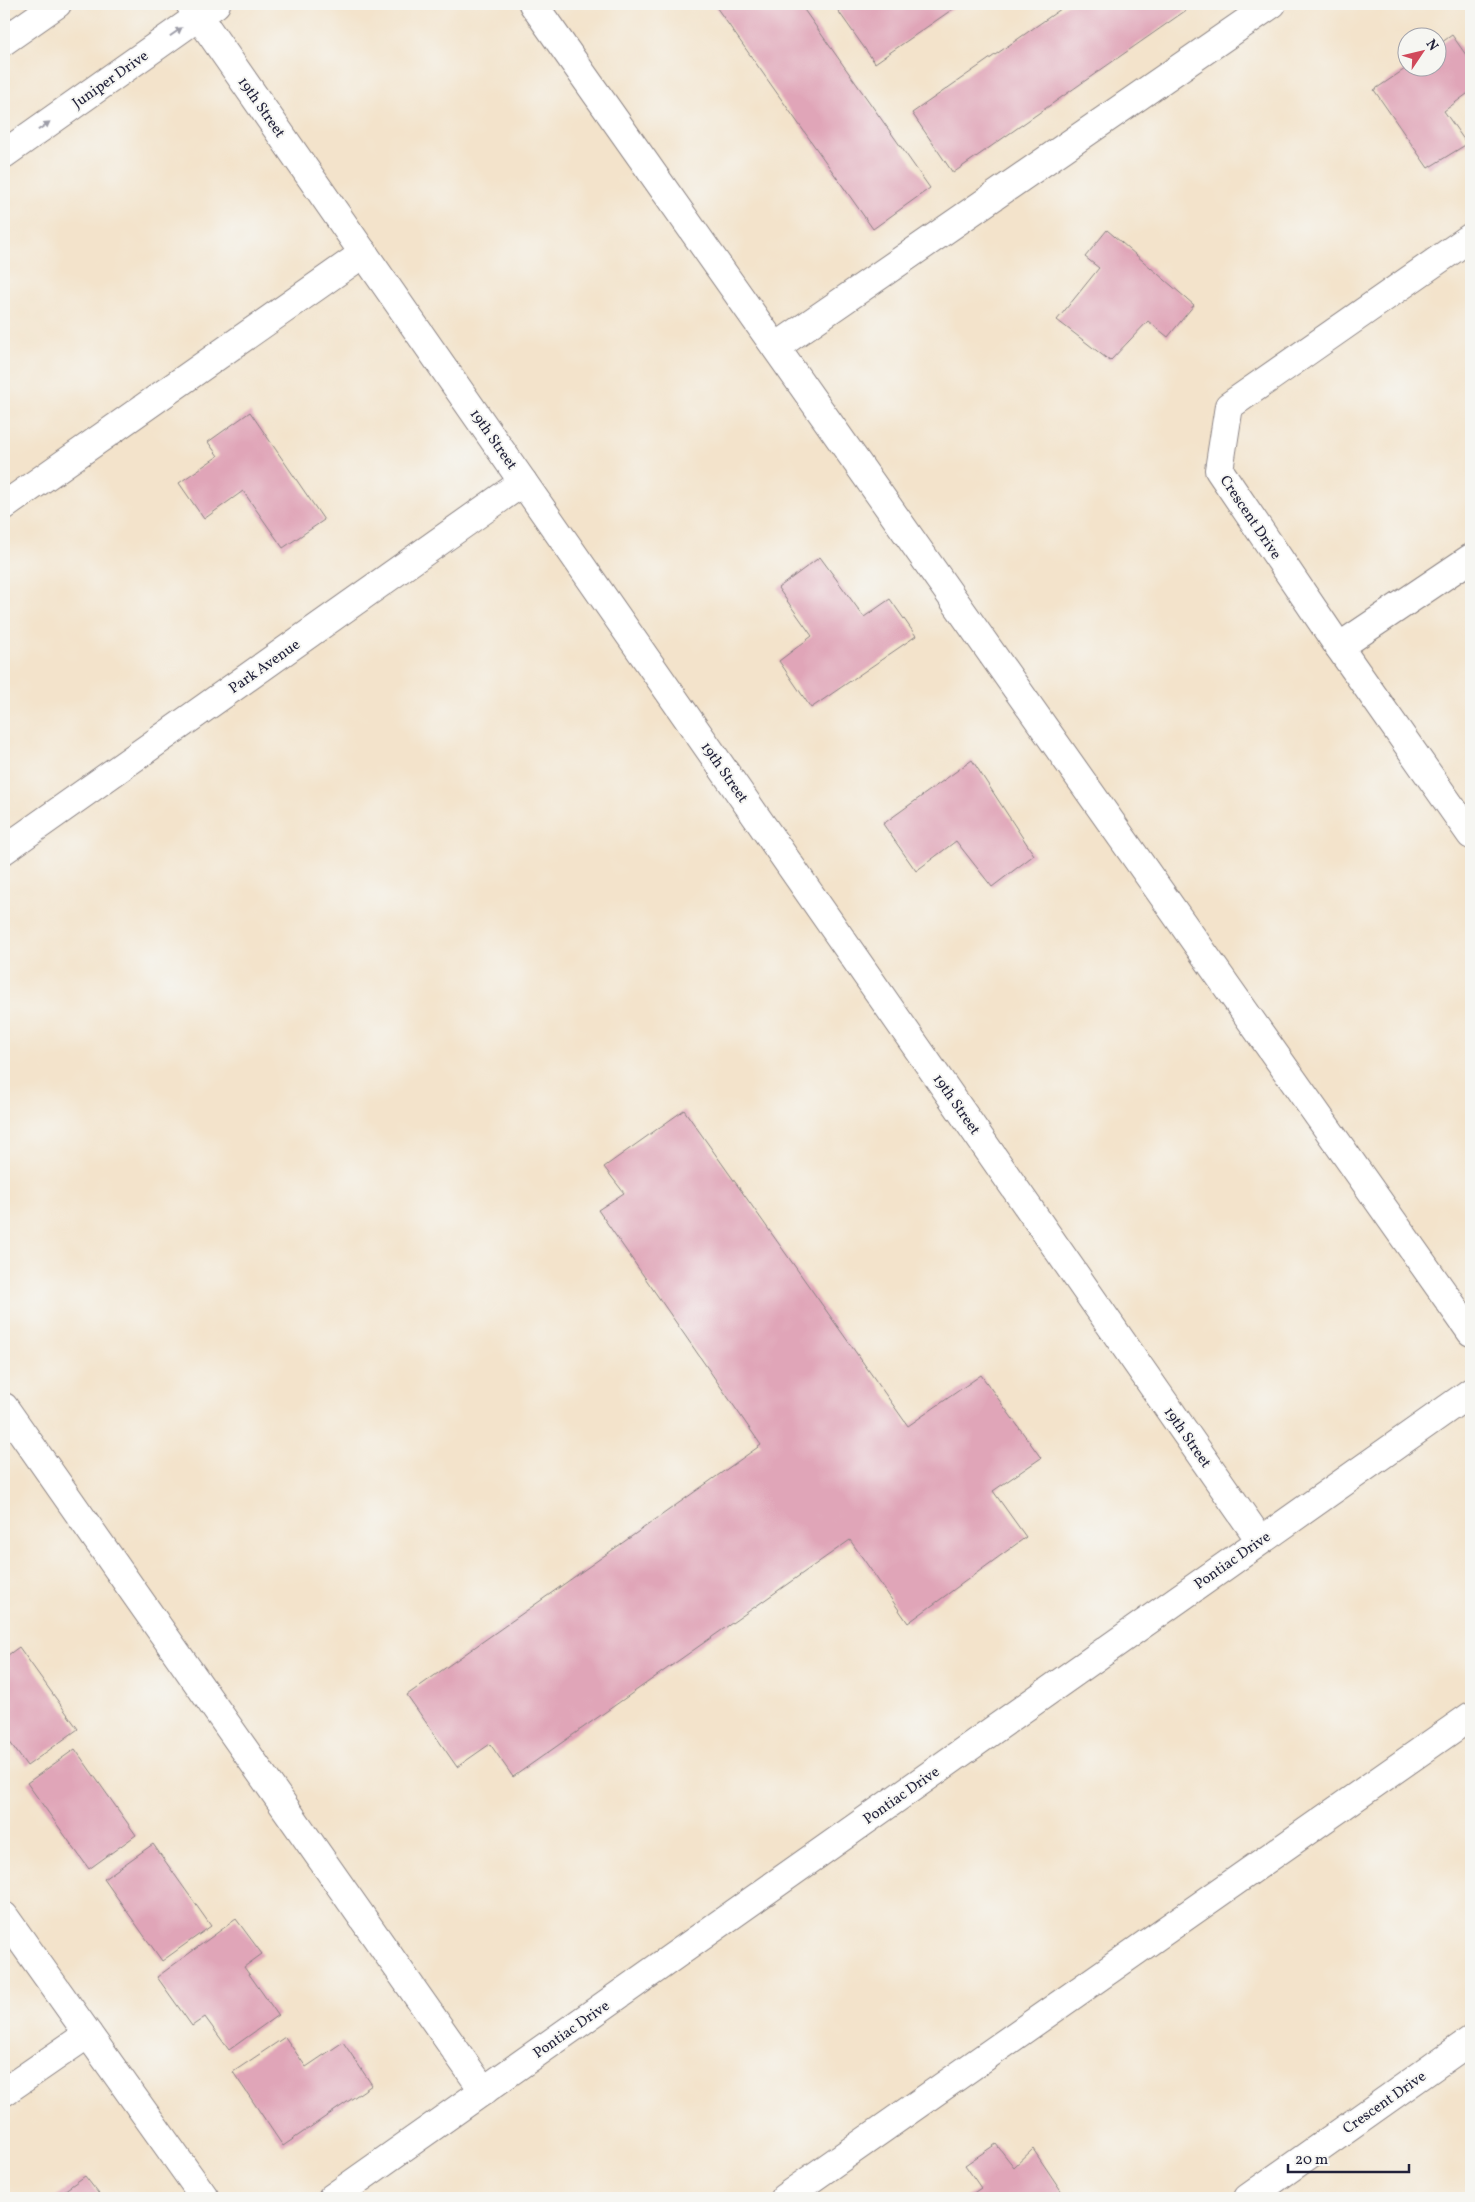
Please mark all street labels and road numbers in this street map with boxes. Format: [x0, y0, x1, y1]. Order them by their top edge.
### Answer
street label: Juniper Drive [69, 46, 153, 114]
street label: 19th Street [232, 73, 289, 143]
street label: 19th Street [464, 405, 521, 475]
street label: Crescent Drive [1214, 472, 1286, 564]
street label: Park Avenue [225, 635, 305, 700]
street label: 19th Street [695, 738, 752, 808]
street label: 19th Street [927, 1070, 984, 1140]
street label: 19th Street [1158, 1403, 1215, 1473]
street label: Pontiac Drive [1190, 1527, 1275, 1595]
street label: Pontiac Drive [859, 1762, 944, 1830]
street label: Pontiac Drive [529, 1996, 614, 2064]
street label: Crescent Drive [1339, 2067, 1431, 2140]

